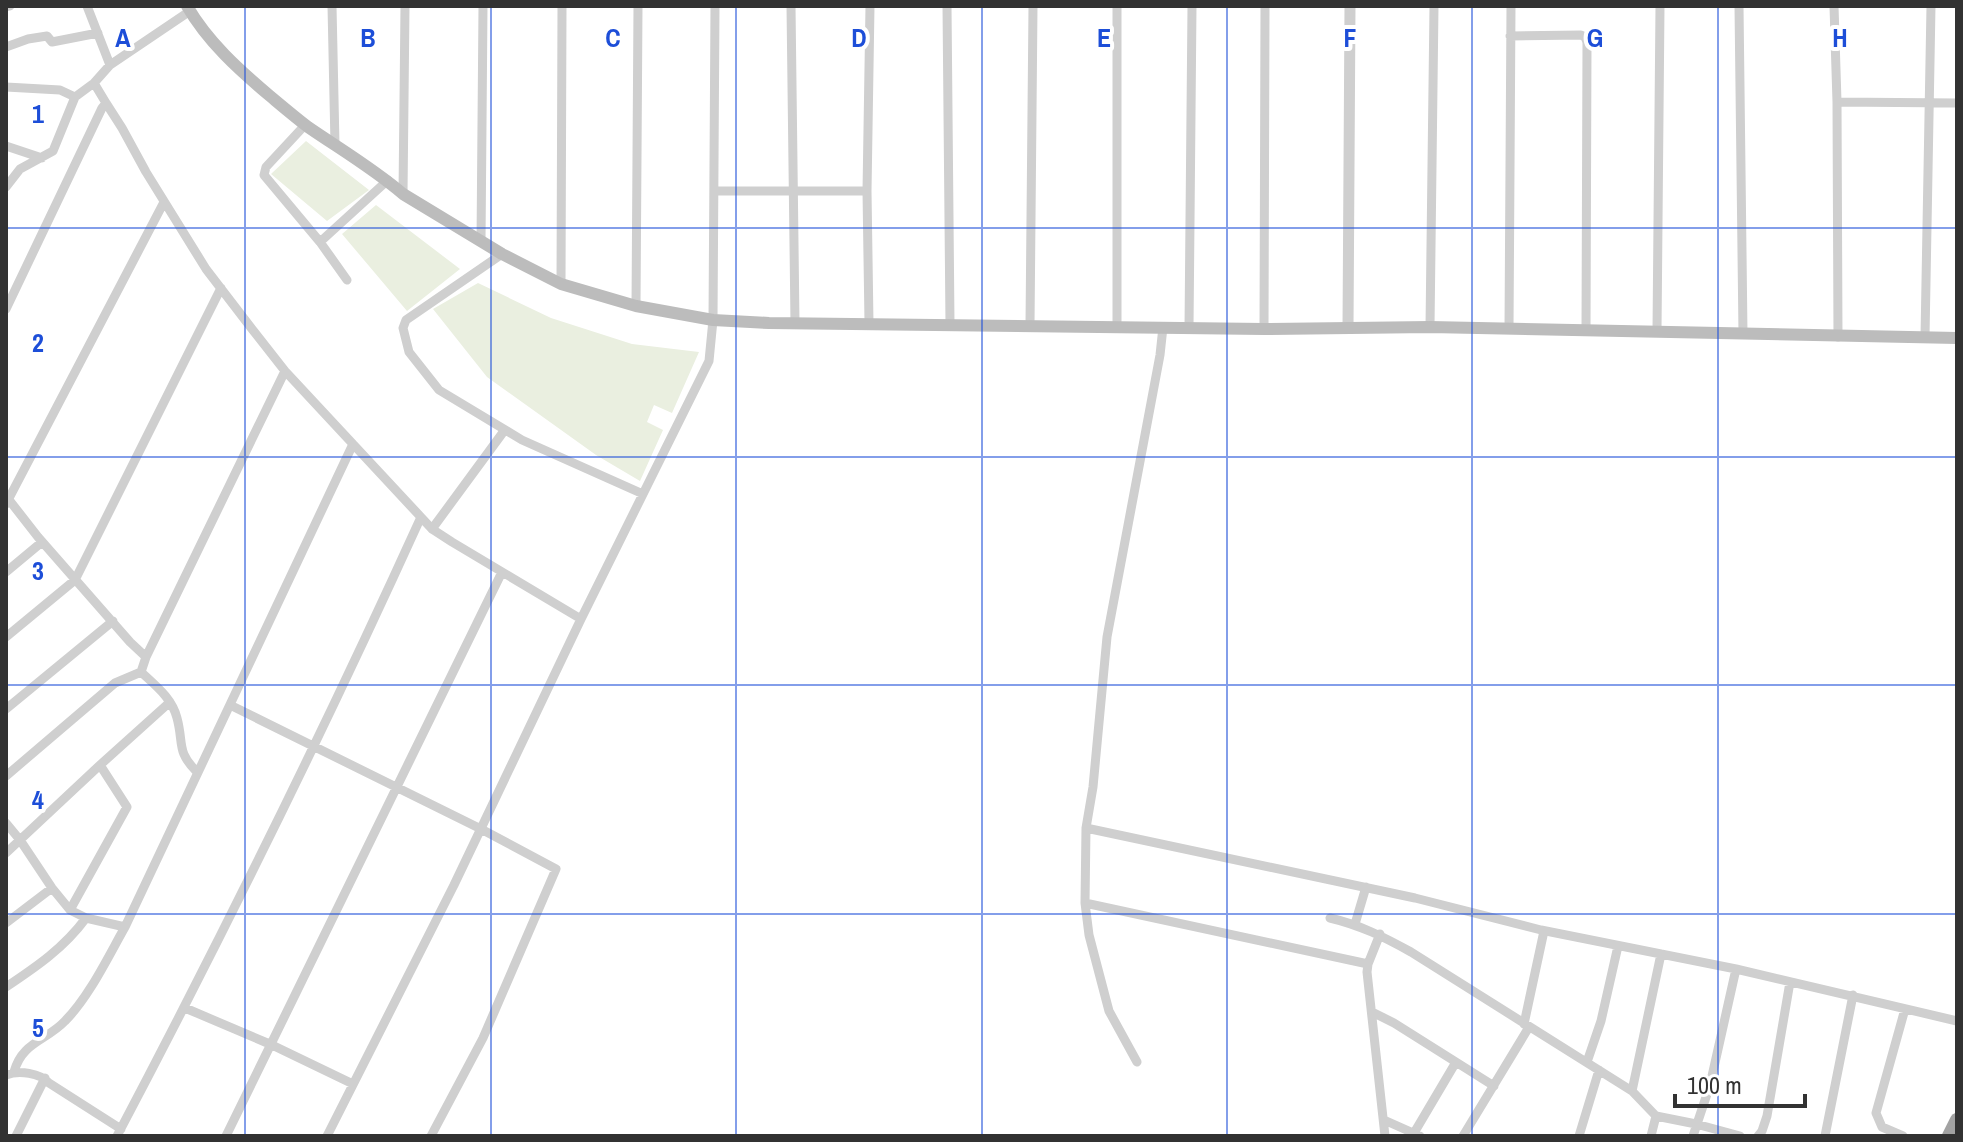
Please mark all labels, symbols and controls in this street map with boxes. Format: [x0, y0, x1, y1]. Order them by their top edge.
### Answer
text: A [115, 20, 131, 55]
text: B [360, 20, 376, 55]
text: C [605, 20, 621, 55]
text: D [851, 20, 867, 55]
text: E [1097, 20, 1111, 55]
text: F [1343, 20, 1357, 55]
text: G [1587, 20, 1603, 55]
text: H [1832, 20, 1848, 55]
text: 1 [32, 96, 44, 131]
text: 2 [32, 325, 44, 360]
text: 3 [32, 553, 44, 588]
text: 4 [32, 782, 44, 817]
text: 5 [32, 1010, 44, 1045]
scale bar [1675, 1058, 1805, 1108]
text: 100 m [1687, 1069, 1742, 1101]

